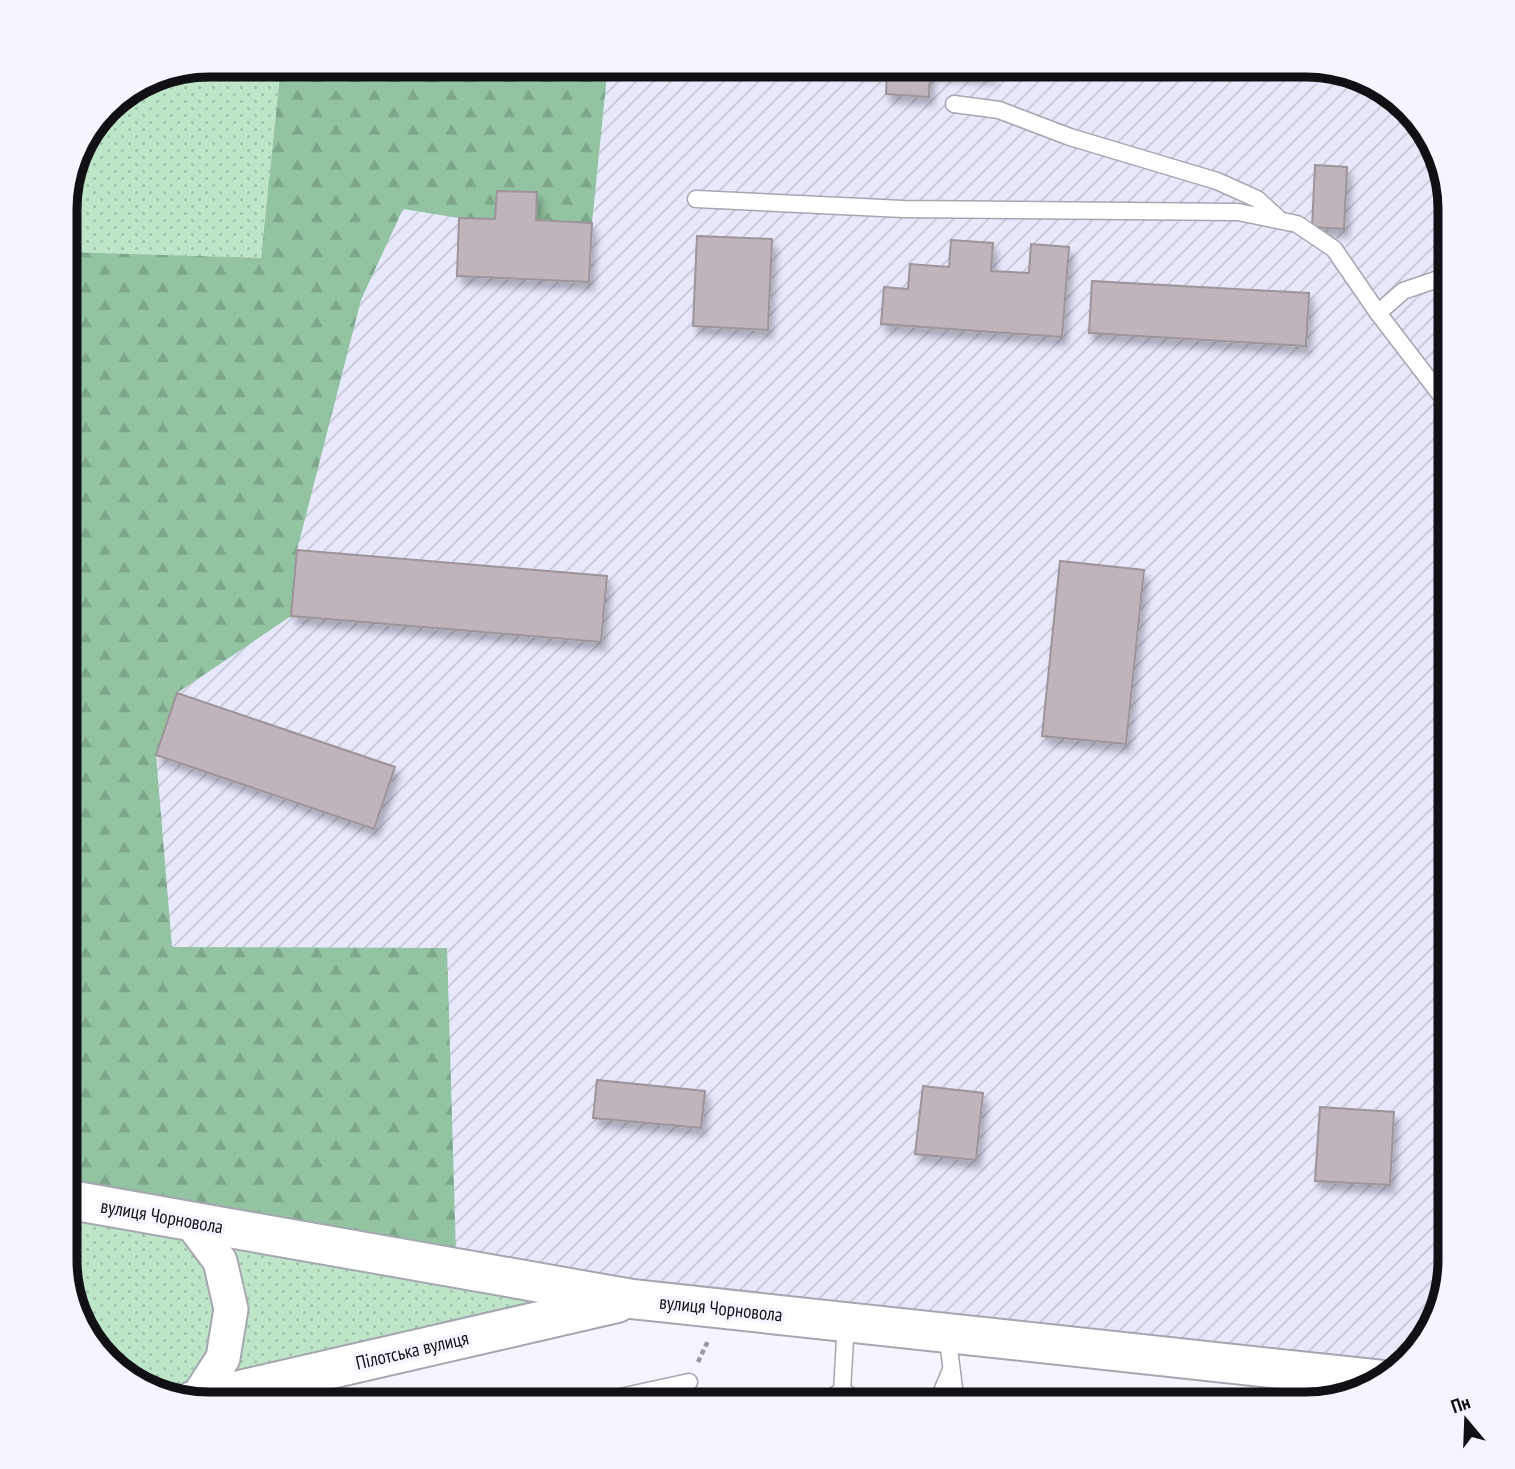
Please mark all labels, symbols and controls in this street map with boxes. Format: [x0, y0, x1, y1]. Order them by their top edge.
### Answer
street label: вулиця Чорновола [99, 1193, 225, 1239]
street label: вулиця Чорновола [658, 1290, 784, 1326]
street label: Пілотська вулиця [353, 1325, 471, 1375]
north arrow [1431, 1385, 1501, 1455]
text: Пн [1448, 1390, 1473, 1418]

